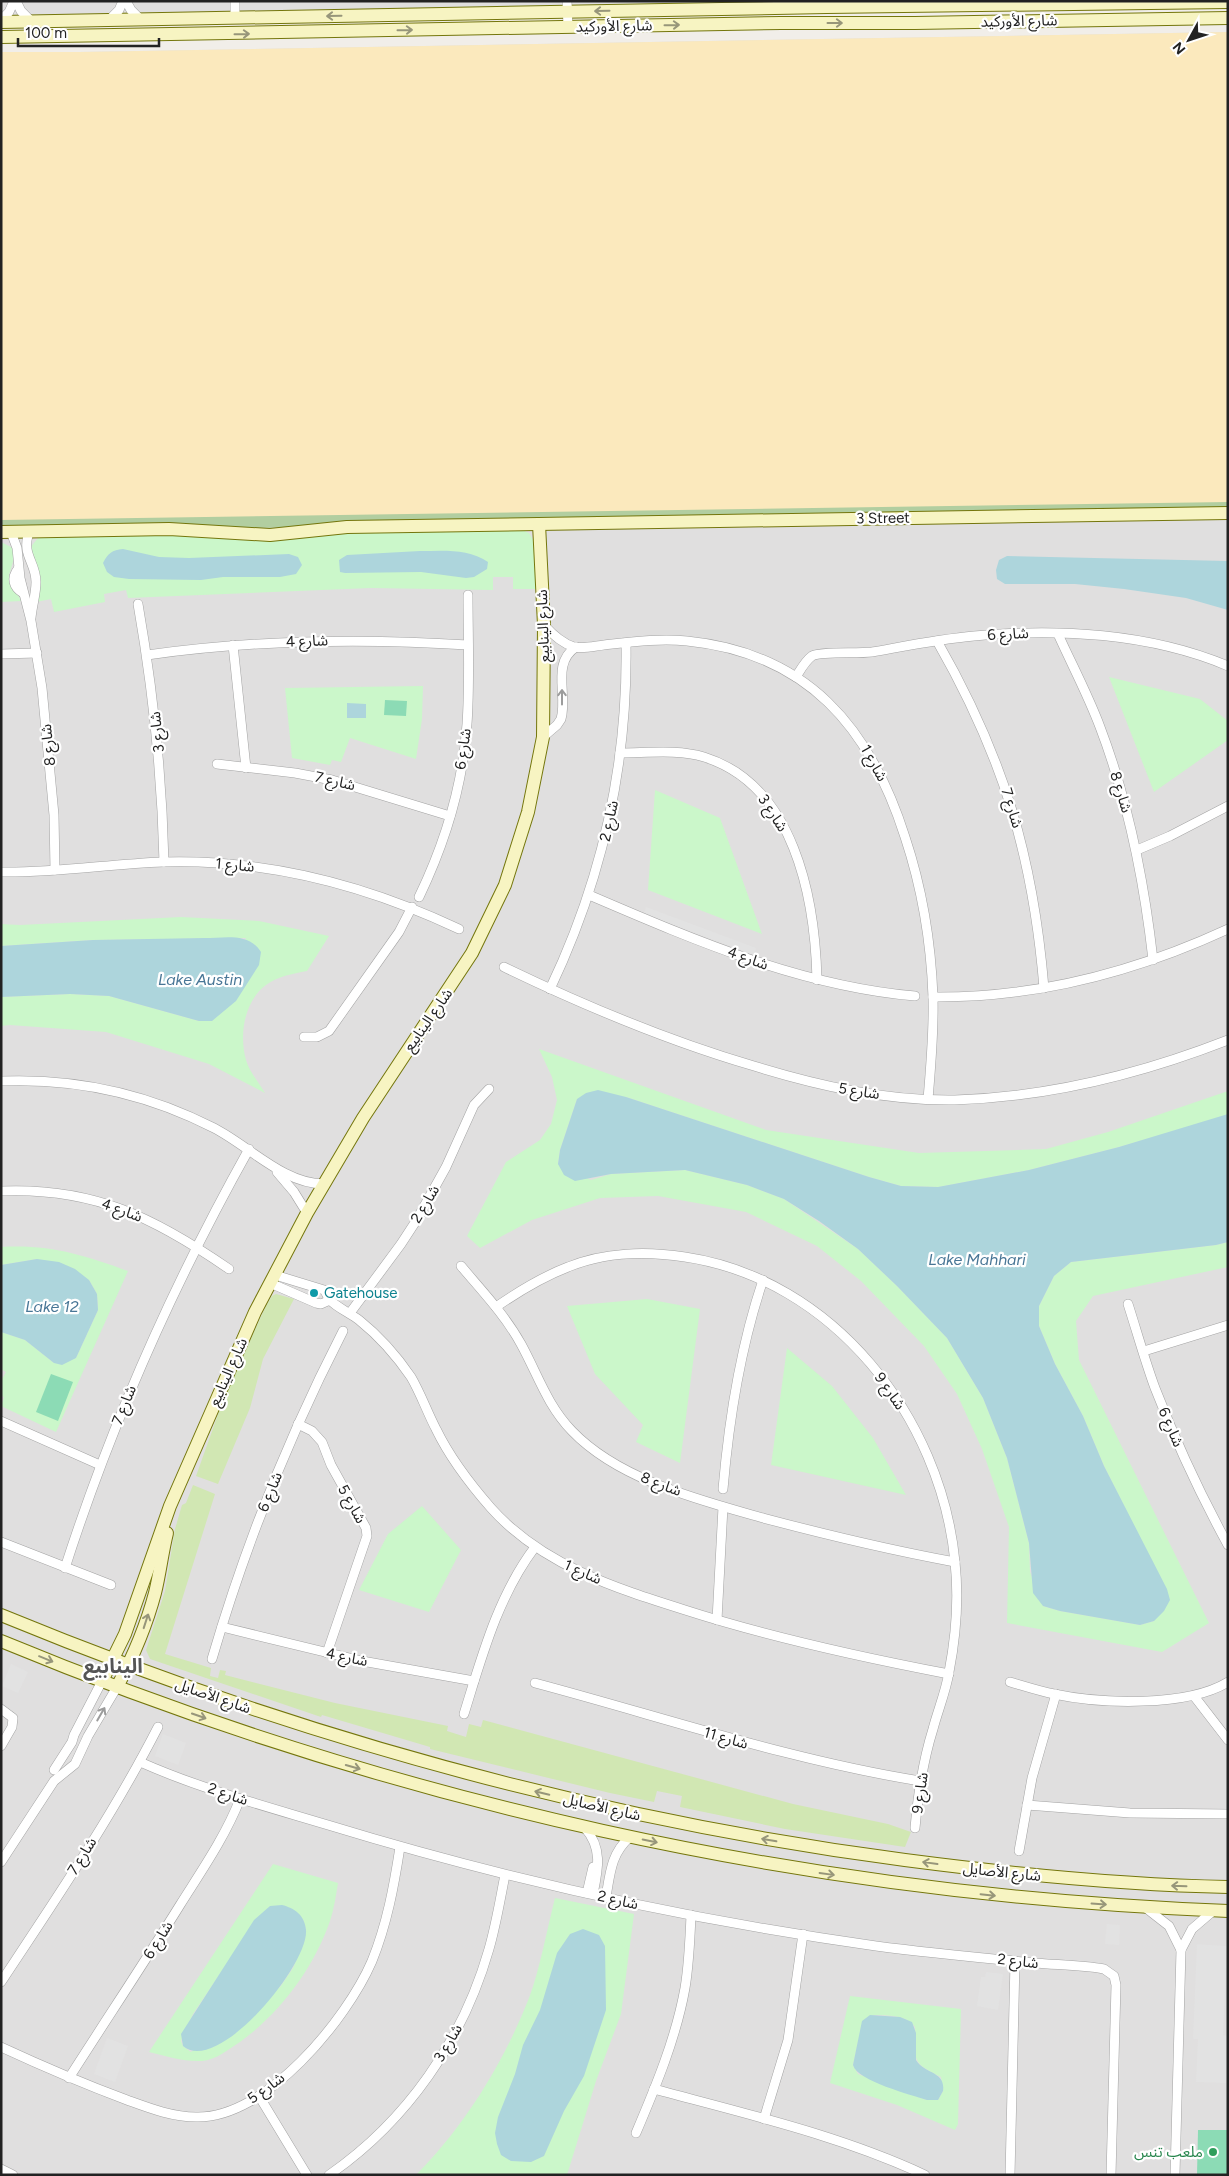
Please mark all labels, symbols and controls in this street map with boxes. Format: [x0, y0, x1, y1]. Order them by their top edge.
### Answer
one-way arrow [594, 6, 610, 16]
one-way arrow [326, 11, 342, 21]
street label: شارع الأوركيد [981, 11, 1058, 34]
scale bar [18, 15, 159, 47]
north arrow [1164, 15, 1214, 65]
street label: شارع الأوركيد [576, 16, 653, 39]
one-way arrow [826, 18, 843, 28]
one-way arrow [664, 20, 680, 30]
text: 100 m [25, 24, 67, 42]
one-way arrow [397, 26, 413, 35]
one-way arrow [234, 29, 250, 39]
text: N [1169, 38, 1189, 58]
street label: 3 Street [856, 509, 910, 527]
street label: شارع الينابيع [533, 589, 556, 663]
street label: شارع 6 [987, 624, 1030, 647]
street label: شارع 4 [286, 631, 329, 654]
one-way arrow [557, 689, 567, 705]
street label: شارع 3 [146, 710, 171, 753]
street label: شارع 8 [37, 723, 62, 767]
street label: شارع 6 [451, 727, 478, 771]
street label: شارع 1 [854, 742, 891, 786]
street label: شارع 7 [312, 768, 357, 797]
street label: شارع 8 [1103, 769, 1136, 816]
street label: شارع 7 [995, 786, 1027, 831]
street label: شارع 3 [752, 791, 792, 837]
street label: شارع 2 [596, 799, 625, 844]
street label: شارع 1 [214, 854, 256, 879]
street label: شارع 4 [724, 942, 771, 977]
water label: Lake Austin [158, 970, 242, 989]
street label: شارع الينابيع [400, 985, 459, 1057]
street label: شارع 5 [837, 1079, 881, 1106]
street label: شارع 2 [407, 1181, 446, 1228]
street label: شارع 4 [98, 1194, 145, 1229]
water label: Lake Mahhari [928, 1250, 1026, 1269]
place label: Gatehouse [324, 1284, 398, 1302]
marker: Gatehouse [308, 1287, 320, 1299]
water label: Lake 12 [25, 1297, 79, 1316]
street label: شارع الينابيع [205, 1335, 254, 1410]
street label: شارع 9 [868, 1369, 909, 1415]
street label: شارع 7 [108, 1382, 143, 1429]
street label: شارع 6 [1152, 1404, 1187, 1451]
street label: شارع 8 [637, 1468, 684, 1503]
street label: شارع 6 [254, 1469, 289, 1516]
street label: شارع 5 [331, 1481, 370, 1528]
street label: شارع 1 [560, 1556, 605, 1591]
one-way arrow [142, 1613, 152, 1629]
street label: شارع 4 [324, 1644, 370, 1673]
district label: الينابيع [83, 1654, 143, 1681]
one-way arrow [39, 1656, 54, 1665]
street label: شارع الأصايل [172, 1675, 253, 1720]
one-way arrow [96, 1708, 106, 1722]
one-way arrow [190, 1712, 206, 1721]
street label: شارع 11 [701, 1723, 750, 1756]
one-way arrow [344, 1763, 360, 1773]
street label: شارع 9 [908, 1771, 935, 1815]
street label: شارع 2 [205, 1779, 251, 1812]
one-way arrow [534, 1788, 550, 1797]
street label: شارع الأصايل [561, 1789, 643, 1828]
street label: شارع 7 [64, 1834, 103, 1880]
one-way arrow [762, 1835, 778, 1845]
one-way arrow [642, 1837, 658, 1847]
one-way arrow [922, 1858, 938, 1868]
street label: شارع الأصايل [962, 1859, 1042, 1888]
one-way arrow [819, 1869, 835, 1879]
one-way arrow [1171, 1881, 1188, 1891]
street label: شارع 2 [595, 1887, 640, 1916]
one-way arrow [980, 1890, 996, 1900]
one-way arrow [1090, 1900, 1106, 1909]
street label: شارع 6 [139, 1917, 179, 1964]
street label: شارع 2 [996, 1950, 1040, 1975]
street label: شارع 3 [430, 2020, 469, 2067]
street label: شارع 5 [244, 2068, 290, 2110]
place label: ملعب تنس [1134, 2143, 1203, 2161]
marker: ملعب تنس [1207, 2146, 1219, 2158]

